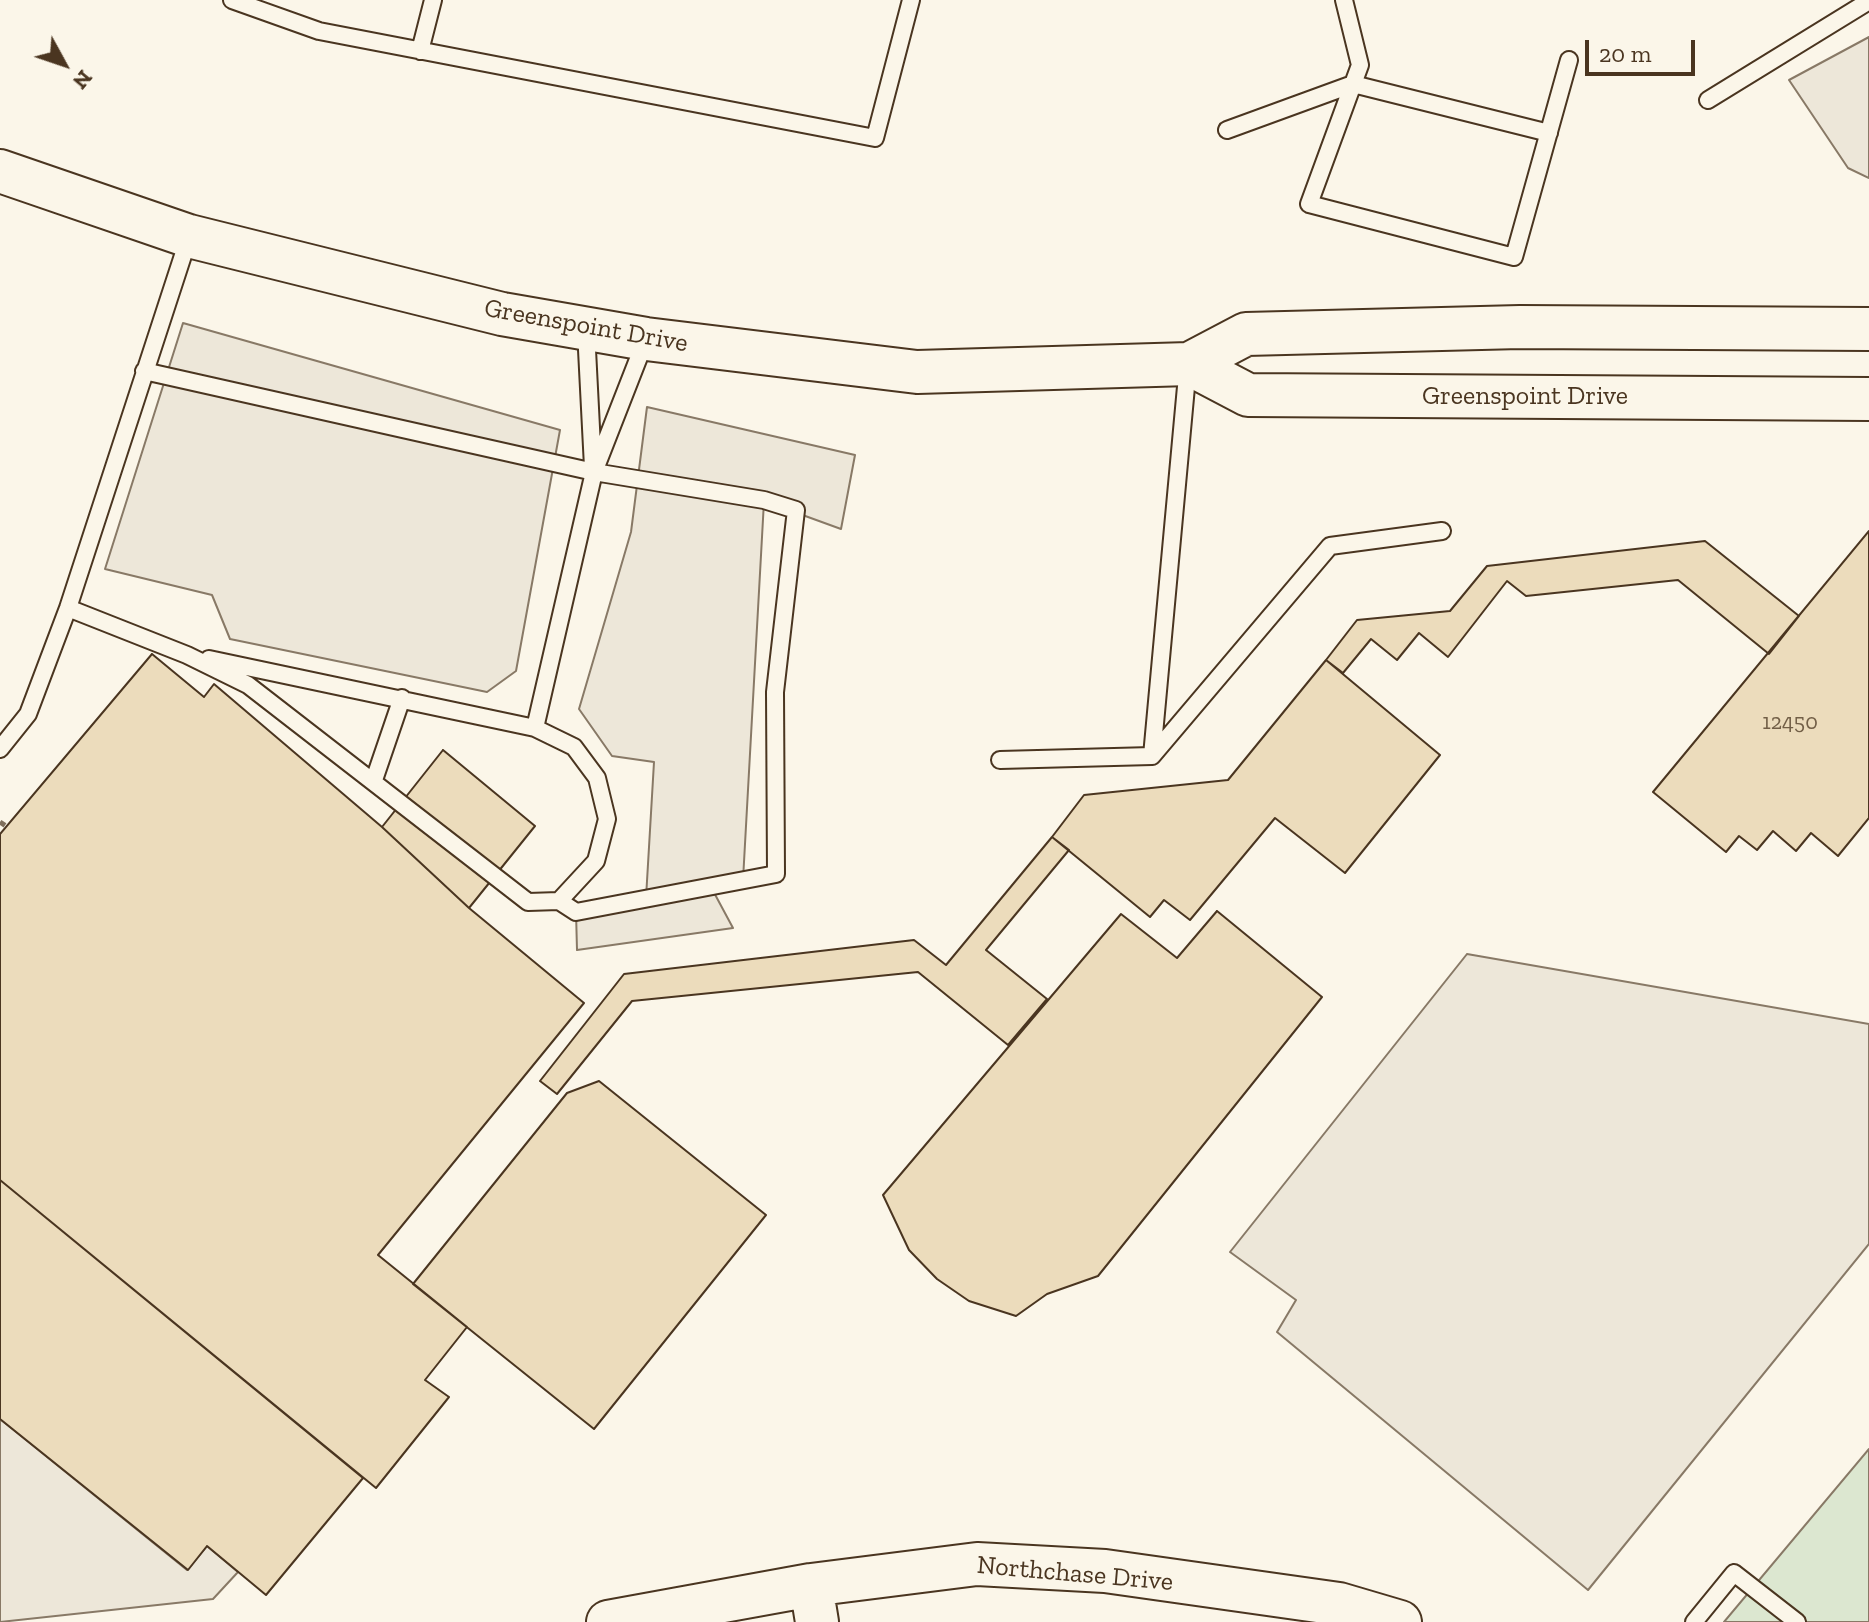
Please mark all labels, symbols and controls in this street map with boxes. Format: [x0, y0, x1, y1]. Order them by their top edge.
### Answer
north arrow [24, 24, 104, 104]
scale bar [1589, 24, 1699, 74]
text: 20 m [1599, 39, 1651, 68]
text: N [67, 65, 98, 95]
street label: Greenspoint Drive [482, 293, 690, 359]
street label: Greenspoint Drive [1422, 381, 1628, 413]
house number: 12450 [1762, 710, 1818, 736]
street label: Northchase Drive [976, 1550, 1174, 1598]

